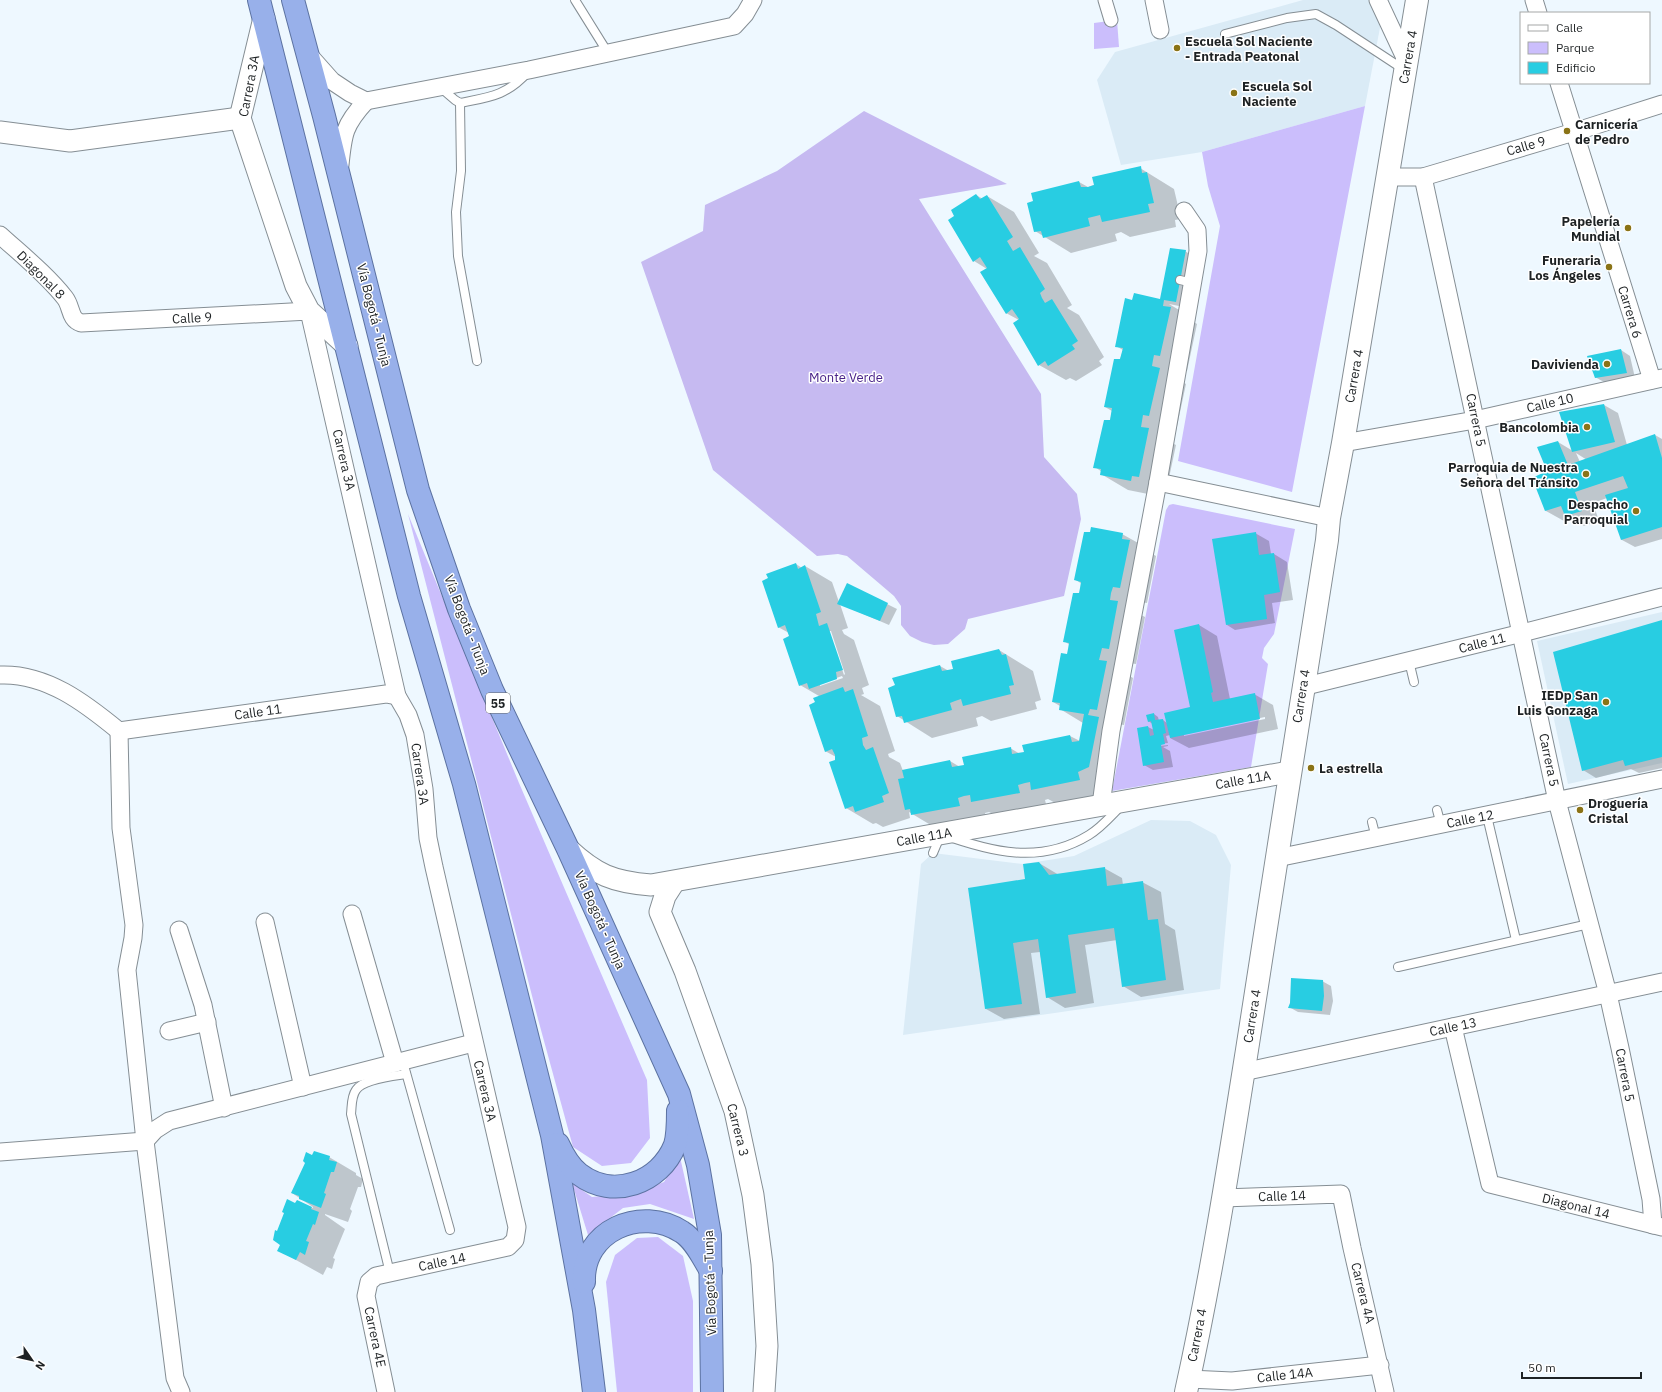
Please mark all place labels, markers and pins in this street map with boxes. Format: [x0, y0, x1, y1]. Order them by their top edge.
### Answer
place label: Escuela Sol Naciente - Entrada Peatonal [1185, 33, 1313, 65]
marker: Escuela Sol Naciente - Entrada Peatonal [1172, 43, 1182, 53]
place label: Escuela Sol Naciente [1242, 78, 1312, 110]
marker: Escuela Sol Naciente [1229, 88, 1239, 98]
place label: Carnicería de Pedro [1575, 116, 1638, 148]
marker: Carnicería de Pedro [1562, 126, 1572, 136]
place label: Papelería Mundial [1561, 213, 1620, 245]
marker: Papelería Mundial [1623, 223, 1633, 233]
place label: Funeraria Los Ángeles [1528, 252, 1601, 284]
marker: Funeraria Los Ángeles [1604, 262, 1614, 272]
place label: Davivienda [1531, 356, 1599, 373]
marker: Davivienda [1602, 359, 1612, 369]
place label: Bancolombia [1499, 419, 1579, 436]
marker: Bancolombia [1582, 422, 1592, 432]
place label: Parroquia de Nuestra Señora del Tránsito [1448, 459, 1578, 491]
marker: Parroquia de Nuestra Señora del Tránsito [1581, 469, 1591, 479]
place label: Despacho Parroquial [1564, 496, 1628, 528]
marker: Despacho Parroquial [1631, 506, 1641, 516]
place label: IEDp San Luis Gonzaga [1517, 687, 1598, 719]
marker: IEDp San Luis Gonzaga [1601, 697, 1611, 707]
place label: La estrella [1319, 760, 1383, 777]
marker: La estrella [1306, 763, 1316, 773]
place label: Droguería Cristal [1588, 795, 1648, 827]
marker: Droguería Cristal [1575, 805, 1585, 815]

